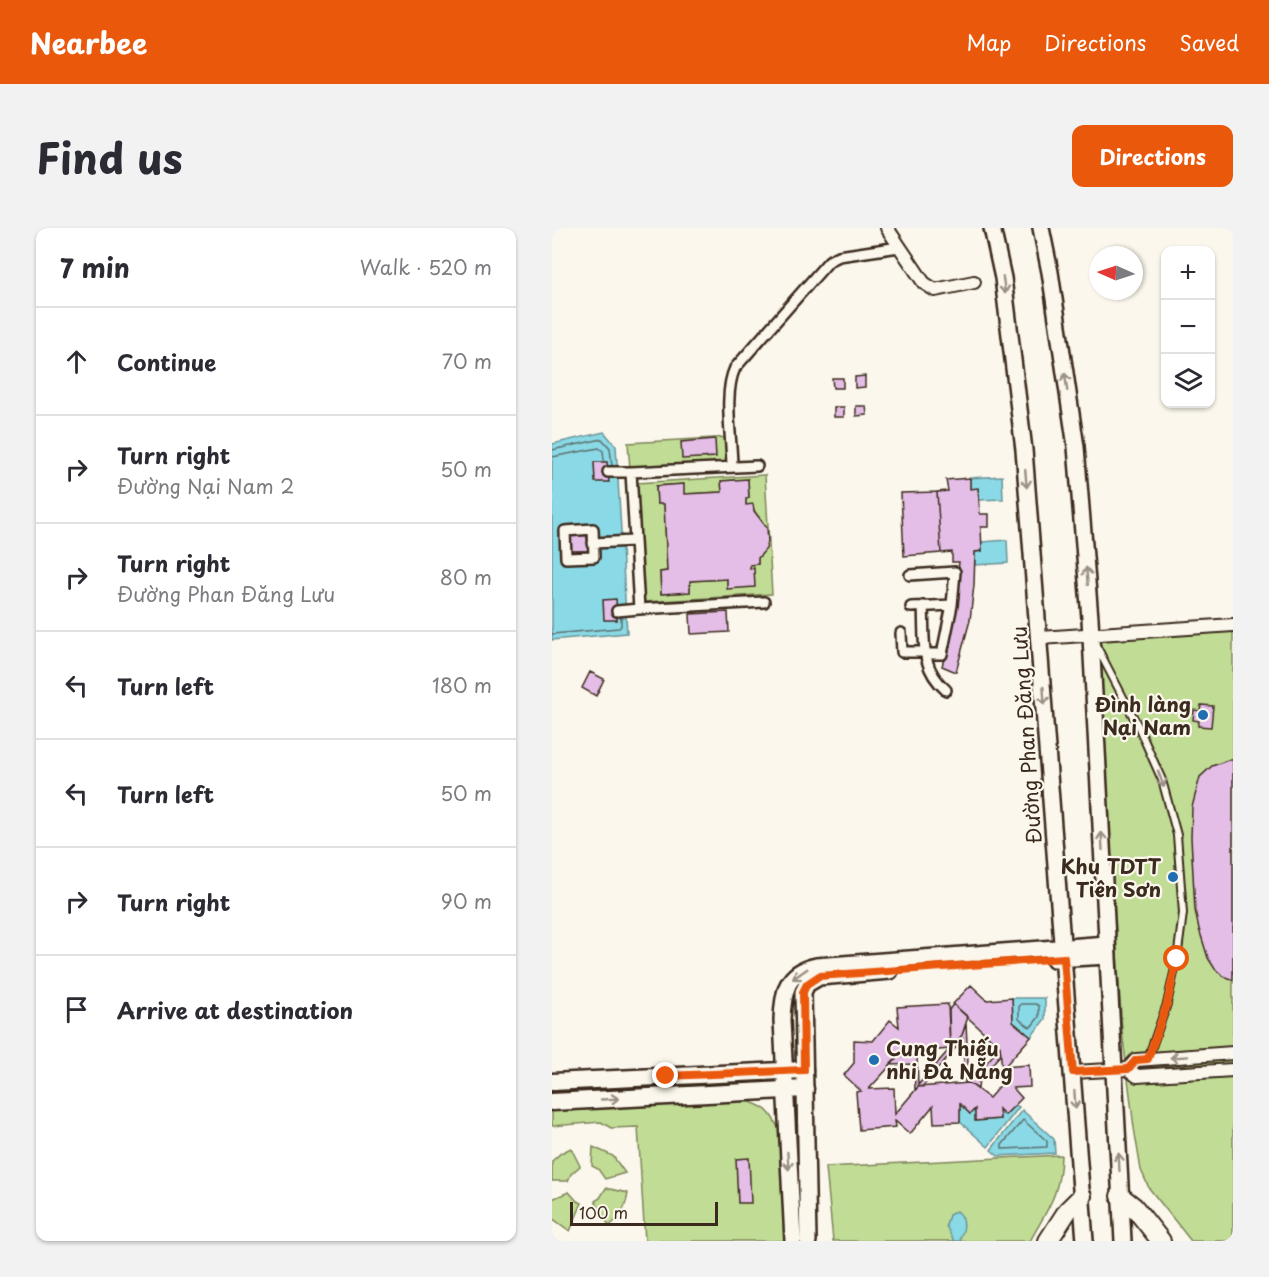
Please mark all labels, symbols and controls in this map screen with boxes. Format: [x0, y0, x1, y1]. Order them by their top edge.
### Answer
text: Nearbee [30, 21, 147, 64]
text: Map [966, 26, 1011, 58]
text: Directions [1044, 26, 1146, 58]
text: Saved [1179, 26, 1239, 58]
text: Find us [36, 125, 183, 188]
button: Directions [1072, 125, 1233, 187]
north arrow [1089, 246, 1143, 300]
map controls [1161, 246, 1215, 408]
button: + [1161, 246, 1215, 300]
text: 7 min [60, 248, 130, 287]
text: Walk · 520 m [360, 252, 492, 282]
one-way arrow [998, 275, 1009, 295]
button: − [1161, 300, 1215, 354]
icon: ahead [60, 345, 93, 378]
text: Continue [117, 345, 216, 378]
text: 70 m [442, 346, 492, 376]
button: layers [1161, 354, 1215, 408]
one-way arrow [1061, 373, 1072, 393]
text: Turn right [117, 438, 230, 471]
icon: right [60, 453, 93, 486]
text: 50 m [440, 454, 492, 484]
one-way arrow [1021, 469, 1032, 489]
text: Đường Nại Nam 2 [117, 471, 294, 501]
text: Turn right [117, 546, 230, 579]
icon: right [60, 561, 93, 594]
text: 80 m [440, 562, 492, 592]
one-way arrow [1081, 567, 1092, 587]
text: Đường Phan Đăng Lưu [117, 579, 335, 609]
street label: Đường Phan Đăng Lưu [1003, 625, 1049, 845]
icon: left [60, 669, 93, 702]
text: Turn left [117, 669, 214, 702]
text: 180 m [432, 670, 492, 700]
one-way arrow [1039, 685, 1050, 705]
place label: Đình làng Nại Nam [1095, 689, 1191, 742]
marker: Đình làng Nại Nam [1196, 708, 1210, 722]
one-way arrow [1156, 769, 1167, 788]
icon: left [60, 777, 93, 810]
text: Turn left [117, 777, 214, 810]
text: 50 m [440, 778, 492, 808]
one-way arrow [1097, 832, 1108, 852]
place label: Khu TDTT Tiên Sơn [1061, 851, 1162, 904]
marker: Khu TDTT Tiên Sơn [1166, 870, 1180, 884]
icon: right [60, 885, 93, 918]
text: Turn right [117, 885, 230, 918]
text: 90 m [441, 886, 492, 916]
route start [1163, 945, 1189, 971]
one-way arrow [792, 968, 808, 980]
icon: arrive [60, 993, 93, 1026]
text: Arrive at destination [117, 993, 353, 1026]
place label: Cung Thiếu nhi Đà Nẵng [886, 1033, 1013, 1086]
one-way arrow [1169, 1052, 1189, 1063]
marker: Cung Thiếu nhi Đà Nẵng [867, 1053, 881, 1067]
route end [652, 1062, 678, 1088]
one-way arrow [1070, 1089, 1081, 1109]
one-way arrow [600, 1094, 620, 1105]
one-way arrow [783, 1151, 794, 1171]
one-way arrow [1113, 1152, 1124, 1172]
scale bar [570, 1199, 718, 1226]
text: 100 m [579, 1200, 628, 1224]

